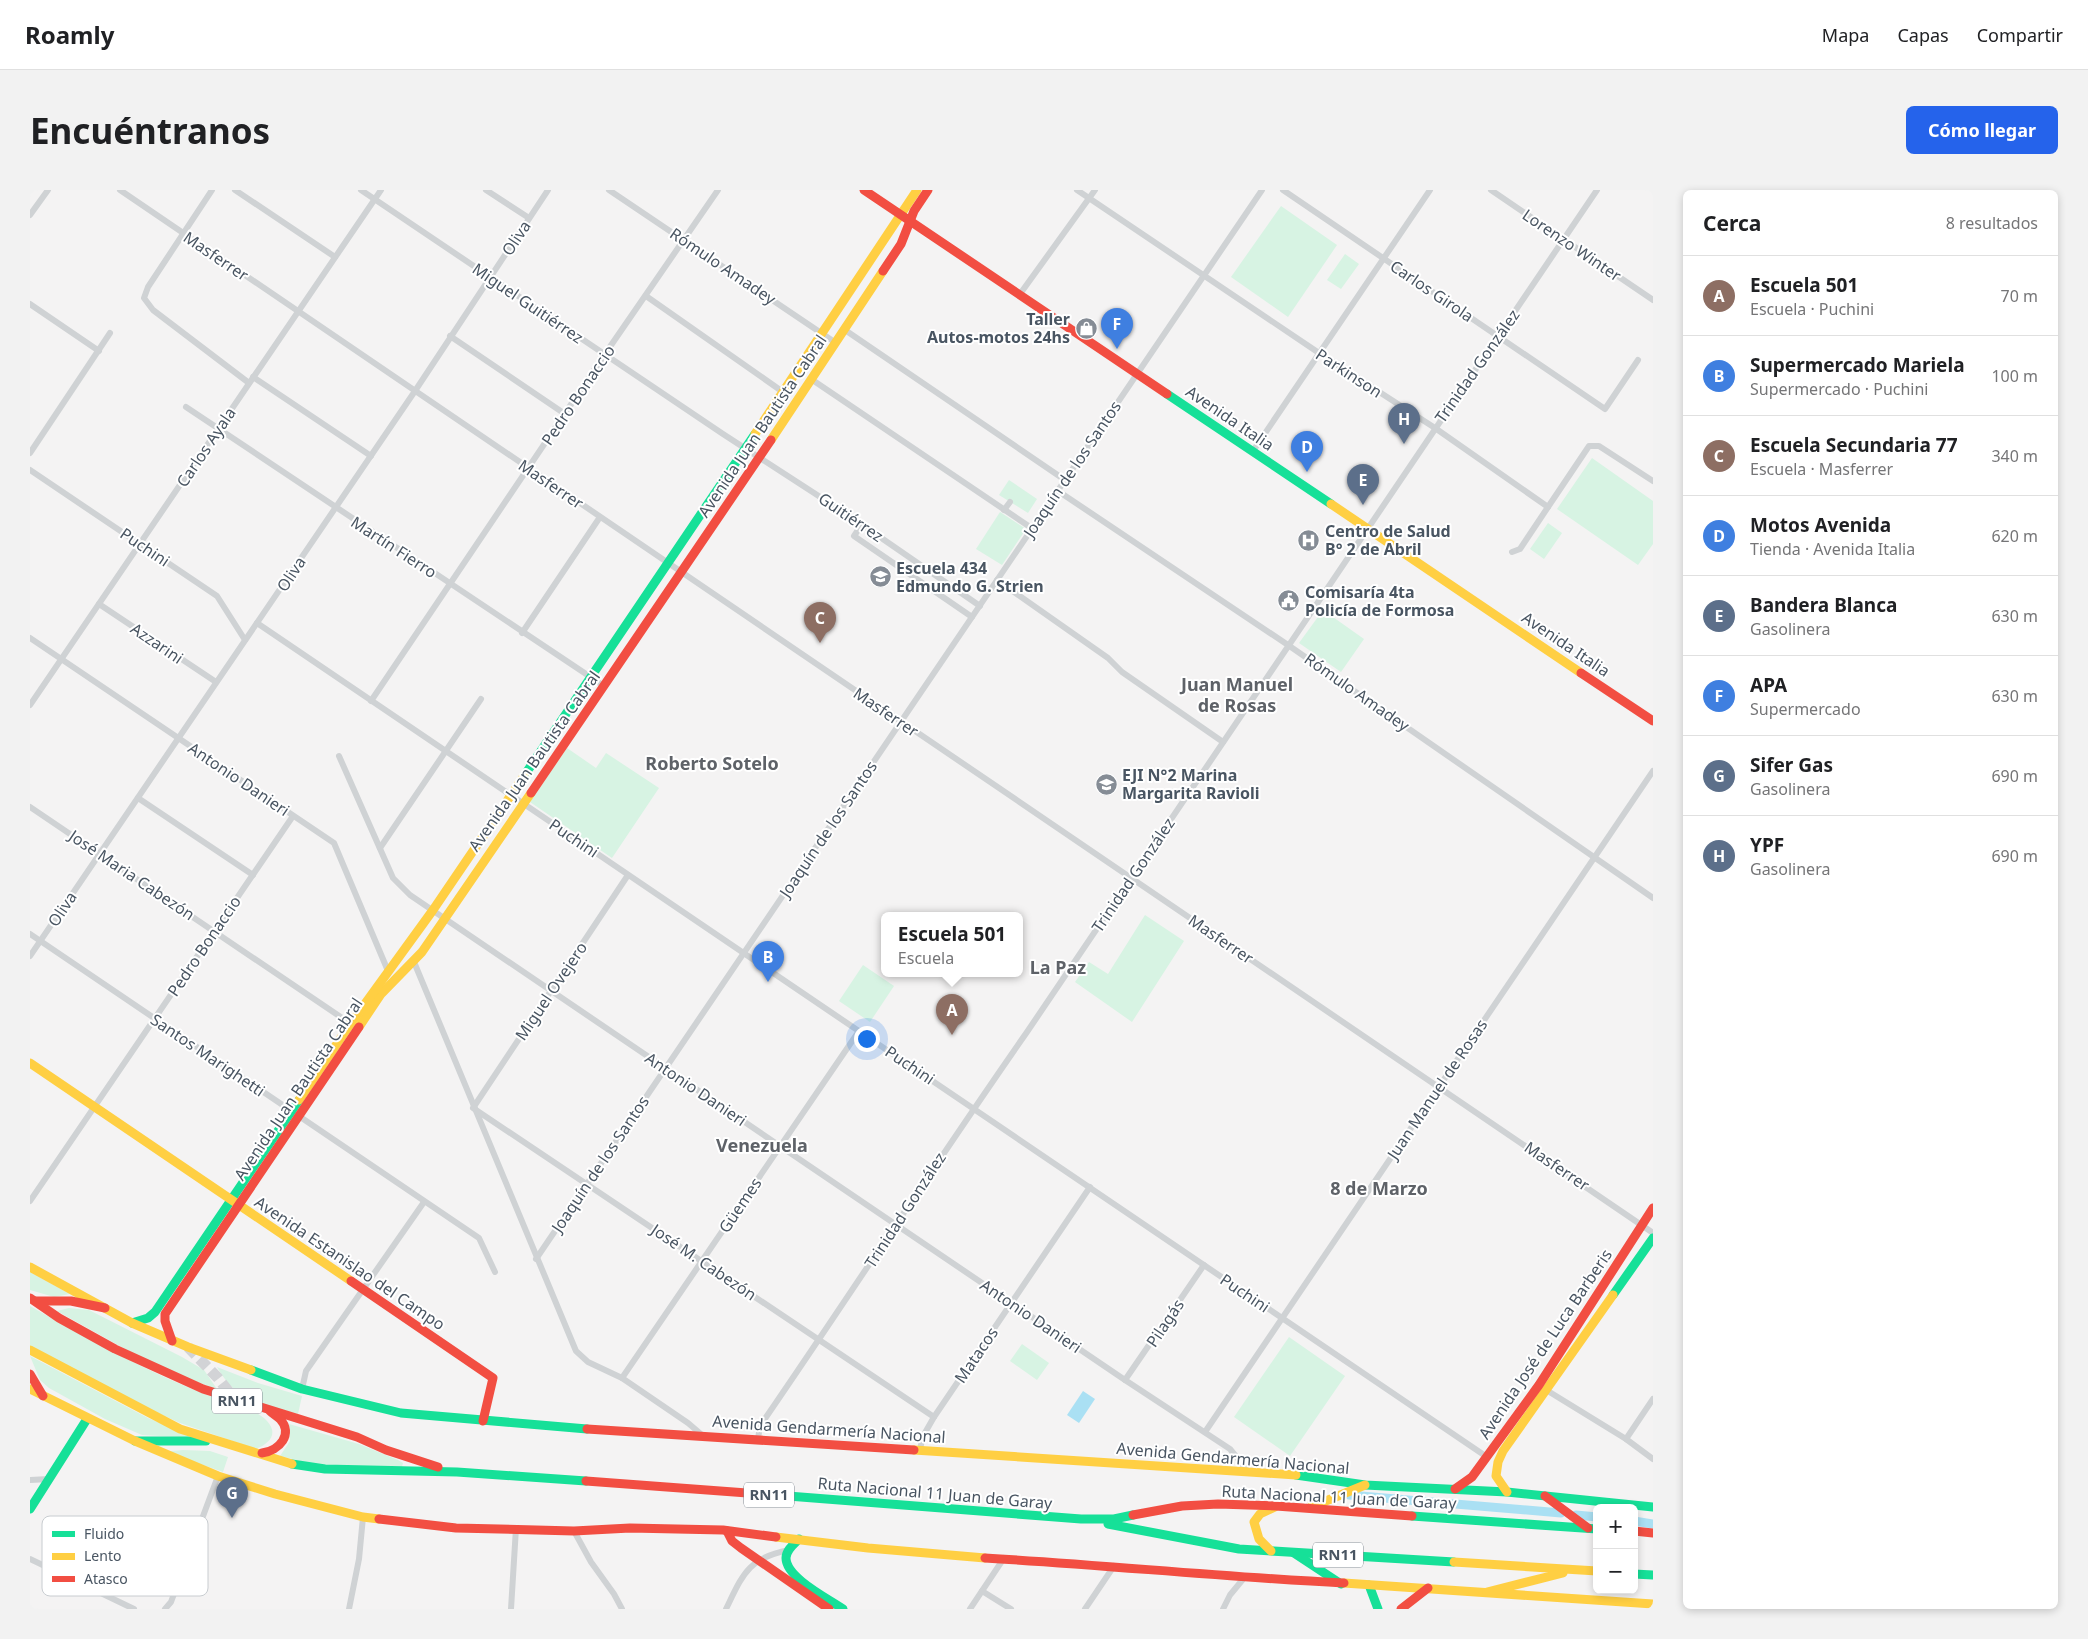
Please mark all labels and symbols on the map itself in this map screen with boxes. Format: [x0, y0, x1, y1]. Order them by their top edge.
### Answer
street label: Lorenzo Winter [1518, 204, 1626, 286]
street label: Oliva [496, 216, 536, 260]
street label: Rómulo Amadey [666, 222, 781, 310]
street label: Masferrer [179, 226, 253, 286]
street label: Carlos Girola [1386, 255, 1478, 327]
street label: Miguel Guitiérrez [468, 258, 588, 348]
street label: Trinidad González [1430, 305, 1524, 427]
place label: Taller Autos-motos 24hs [927, 308, 1070, 348]
pin: F [1101, 308, 1133, 349]
shop icon: Taller Autos-motos 24hs [1074, 316, 1098, 340]
street label: Avenida Juan Bautista Cabral [693, 330, 831, 522]
street label: Pedro Bonaccio [536, 340, 620, 450]
street label: Parkinson [1312, 343, 1386, 403]
street label: Avenida Italia [1182, 380, 1278, 456]
street label: Joaquín de los Santos [1017, 396, 1126, 543]
street label: Carlos Ayala [171, 403, 241, 491]
pin: H [1388, 403, 1420, 444]
pin: D [1291, 431, 1323, 472]
street label: Masferrer [514, 454, 588, 514]
pin: E [1347, 464, 1379, 505]
street label: Guitiérrez [814, 487, 888, 547]
street label: Martín Fierro [347, 511, 441, 583]
place label: Centro de Salud B° 2 de Abril [1325, 520, 1451, 560]
street label: Puchini [116, 522, 174, 572]
hospital icon: Centro de Salud B° 2 de Abril [1297, 528, 1321, 552]
street label: Oliva [271, 552, 311, 596]
place label: Escuela 434 Edmundo G. Strien [896, 557, 1044, 597]
school or university icon: Escuela 434 Edmundo G. Strien [868, 565, 892, 589]
place label: Comisaría 4ta Policía de Formosa [1305, 581, 1454, 621]
public building icon: Comisaría 4ta Policía de Formosa [1277, 589, 1301, 613]
pin: C [804, 602, 836, 643]
street label: Avenida Italia [1518, 606, 1614, 682]
street label: Azzarini [126, 617, 188, 669]
street label: Rómulo Amadey [1300, 648, 1415, 737]
street label: Avenida Juan Bautista Cabral [463, 666, 605, 856]
district label: Juan Manuel de Rosas [1179, 672, 1293, 717]
street label: Masferrer [849, 682, 923, 742]
street label: Antonio Danieri [184, 737, 294, 821]
district label: Roberto Sotelo [645, 751, 779, 775]
street label: Joaquín de los Santos [773, 756, 882, 903]
place label: EJI N°2 Marina Margarita Ravioli [1122, 764, 1260, 804]
school or university icon: EJI N°2 Marina Margarita Ravioli [1094, 772, 1118, 796]
street label: Puchini [545, 813, 603, 863]
street label: Trinidad González [1086, 813, 1180, 937]
street label: José Maria Cabezón [63, 824, 199, 925]
street label: Oliva [42, 887, 82, 931]
street label: Pedro Bonaccio [162, 891, 246, 1001]
street label: Masferrer [1184, 909, 1258, 969]
street label: Miguel Ovejero [510, 937, 592, 1045]
pin: B [752, 941, 784, 982]
district label: La Paz [1030, 955, 1086, 979]
street label: Avenida Juan Bautista Cabral [229, 993, 367, 1185]
pin: A [936, 994, 968, 1035]
street label: Santos Marighetti [146, 1009, 270, 1101]
street label: Juan Manuel de Rosas [1381, 1015, 1492, 1165]
your location [854, 1026, 880, 1052]
street label: Puchini [881, 1040, 939, 1090]
street label: Antonio Danieri [641, 1047, 751, 1131]
street label: Joaquín de los Santos [545, 1091, 654, 1238]
district label: Venezuela [716, 1133, 808, 1157]
street label: Masferrer [1520, 1136, 1594, 1196]
street label: Trinidad González [859, 1148, 951, 1272]
street label: Güemes [713, 1173, 767, 1237]
district label: 8 de Marzo [1330, 1176, 1428, 1200]
street label: Avenida Estanislao del Campo [251, 1191, 449, 1335]
street label: José M. Cabezón [645, 1217, 761, 1305]
street label: Avenida José de Luca Barberis [1473, 1245, 1617, 1443]
street label: Puchini [1216, 1268, 1274, 1318]
street label: Antonio Danieri [976, 1274, 1086, 1358]
street label: Pilagás [1141, 1295, 1189, 1351]
street label: Matacos [949, 1323, 1003, 1387]
road number: RN11 [212, 1388, 262, 1414]
street label: Avenida Gendarmería Nacional [712, 1410, 946, 1448]
street label: Avenida Gendarmería Nacional [1116, 1437, 1350, 1479]
street label: Ruta Nacional 11 Juan de Garay [817, 1472, 1054, 1514]
pin: G [216, 1477, 248, 1518]
street label: Ruta Nacional 11 Juan de Garay [1221, 1480, 1458, 1514]
road number: RN11 [744, 1482, 794, 1508]
legend [42, 1516, 208, 1596]
text: Fluido [84, 1524, 124, 1543]
road number: RN11 [1313, 1542, 1363, 1568]
text: Lento [84, 1546, 121, 1565]
text: Atasco [84, 1569, 128, 1588]

